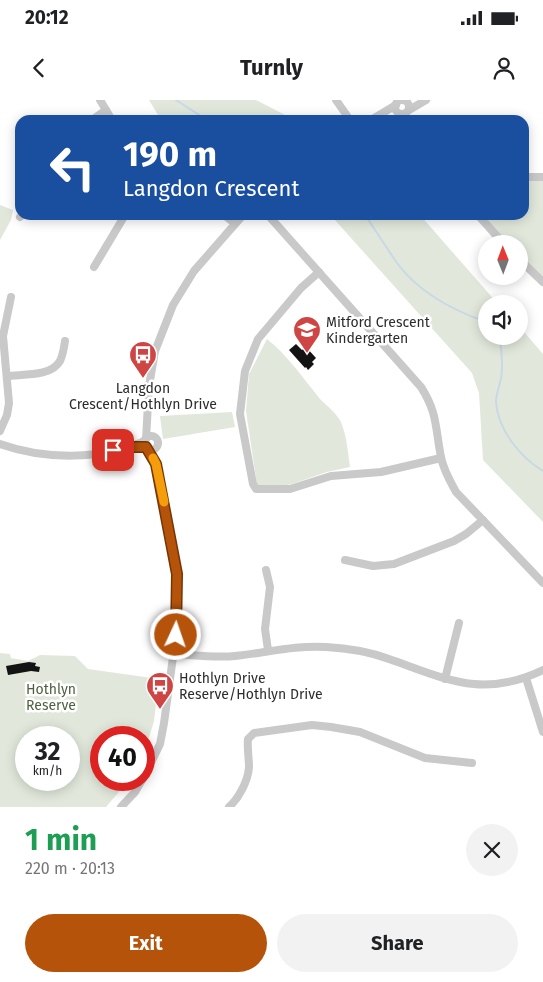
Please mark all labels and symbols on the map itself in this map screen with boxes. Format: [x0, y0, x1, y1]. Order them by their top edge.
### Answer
north arrow [478, 235, 528, 285]
place label: Mitford Crescent Kindergarten [326, 314, 431, 347]
school or university icon: Mitford Crescent Kindergarten [292, 315, 322, 354]
bus stop icon: Langdon Crescent/Hothlyn Drive [128, 340, 158, 379]
place label: Langdon Crescent/Hothlyn Drive [69, 380, 217, 413]
pin [92, 429, 134, 471]
position arrow [149, 608, 201, 660]
place label: Hothlyn Drive Reserve/Hothlyn Drive [179, 670, 323, 703]
bus stop icon: Hothlyn Drive Reserve/Hothlyn Drive [145, 671, 175, 710]
park label: Hothlyn Reserve [26, 681, 76, 714]
speed limit sign: 40 [90, 726, 155, 791]

